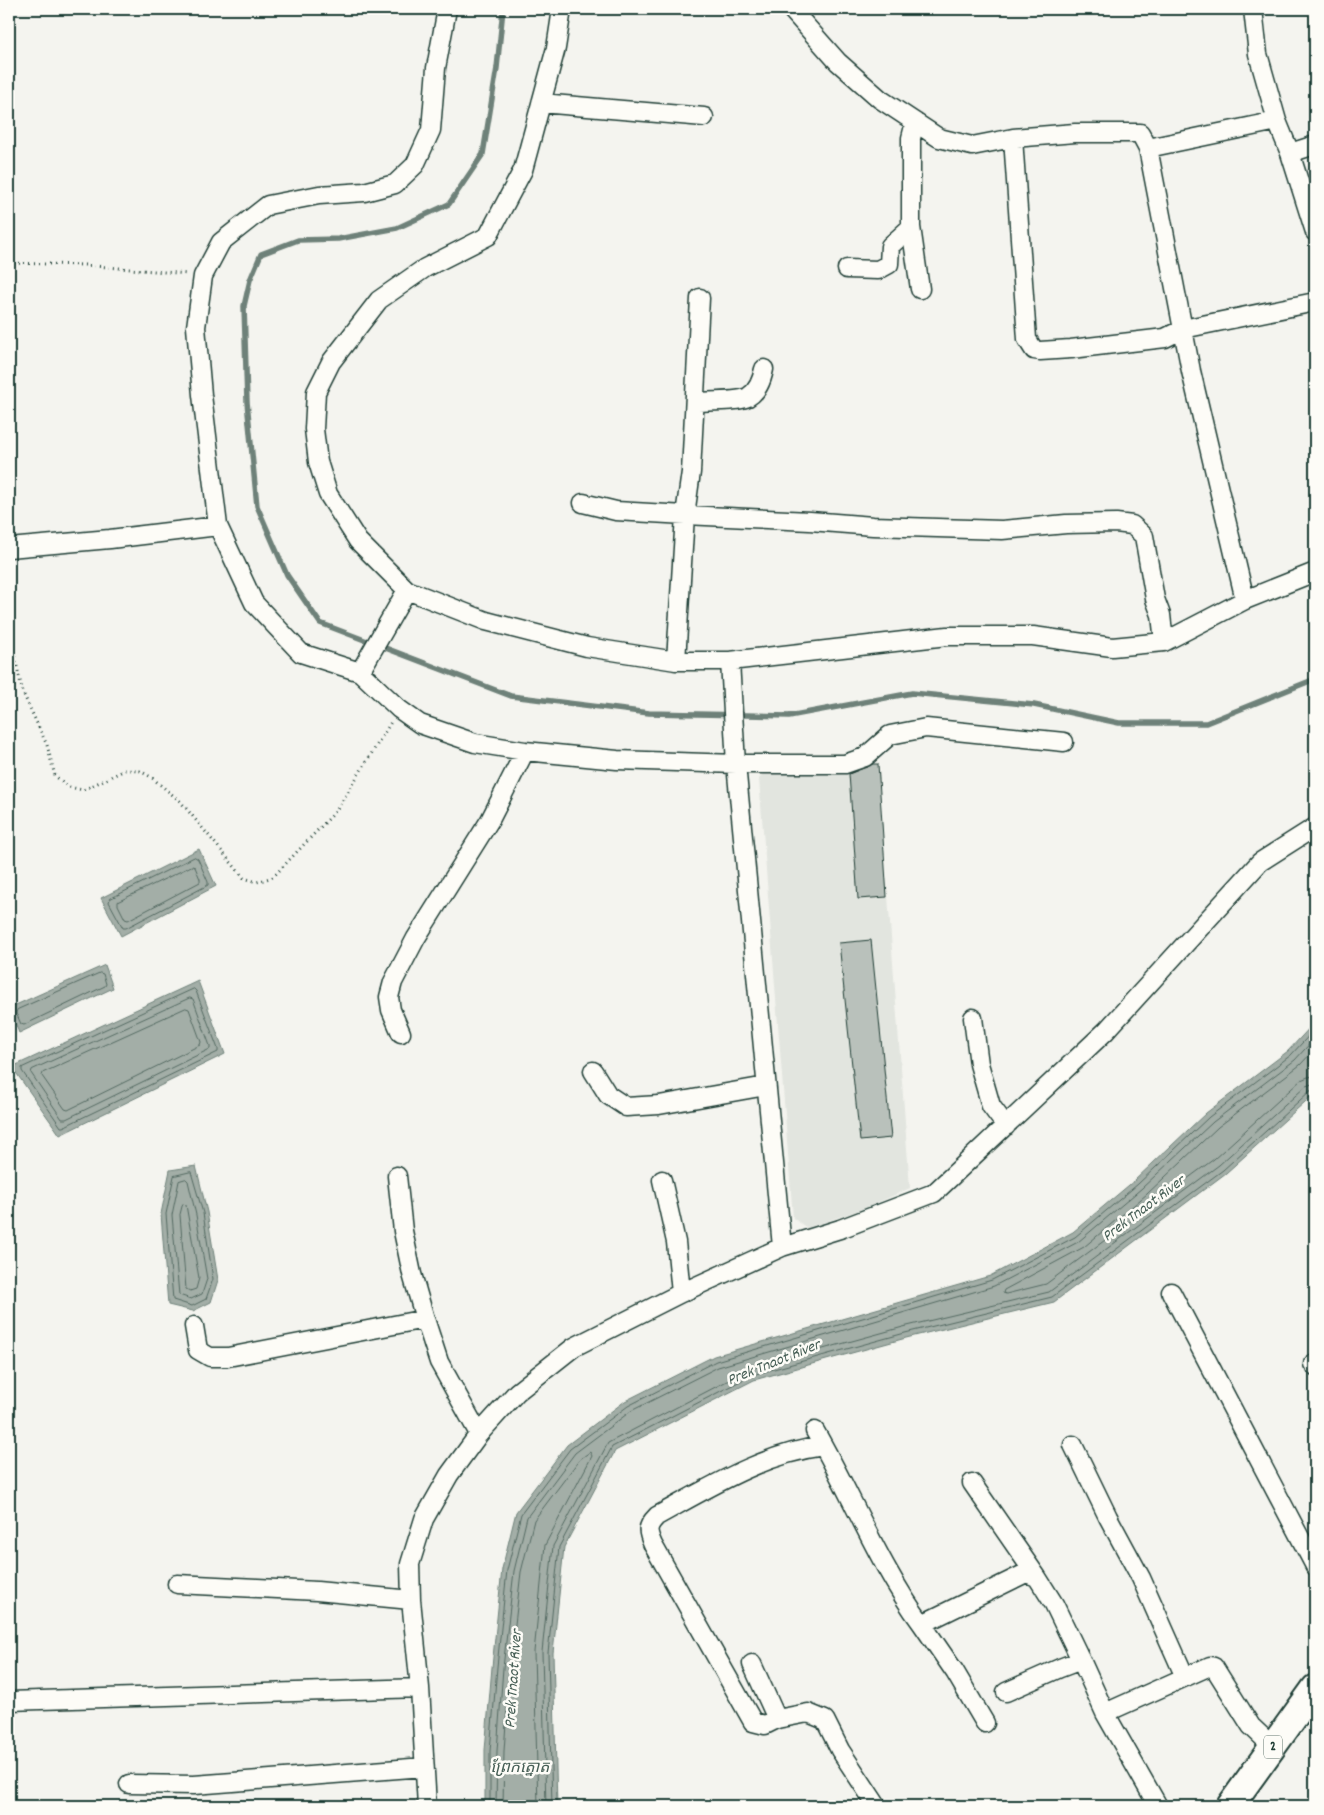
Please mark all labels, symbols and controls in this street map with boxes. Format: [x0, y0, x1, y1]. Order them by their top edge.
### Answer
water label: Prek Tnaot River [1098, 1169, 1192, 1248]
water label: Prek Tnaot River [724, 1333, 826, 1392]
water label: Prek Tnaot River [499, 1627, 529, 1729]
road number: 2 [1264, 1735, 1282, 1758]
water label: ព្រែកត្នោត [490, 1757, 550, 1780]

